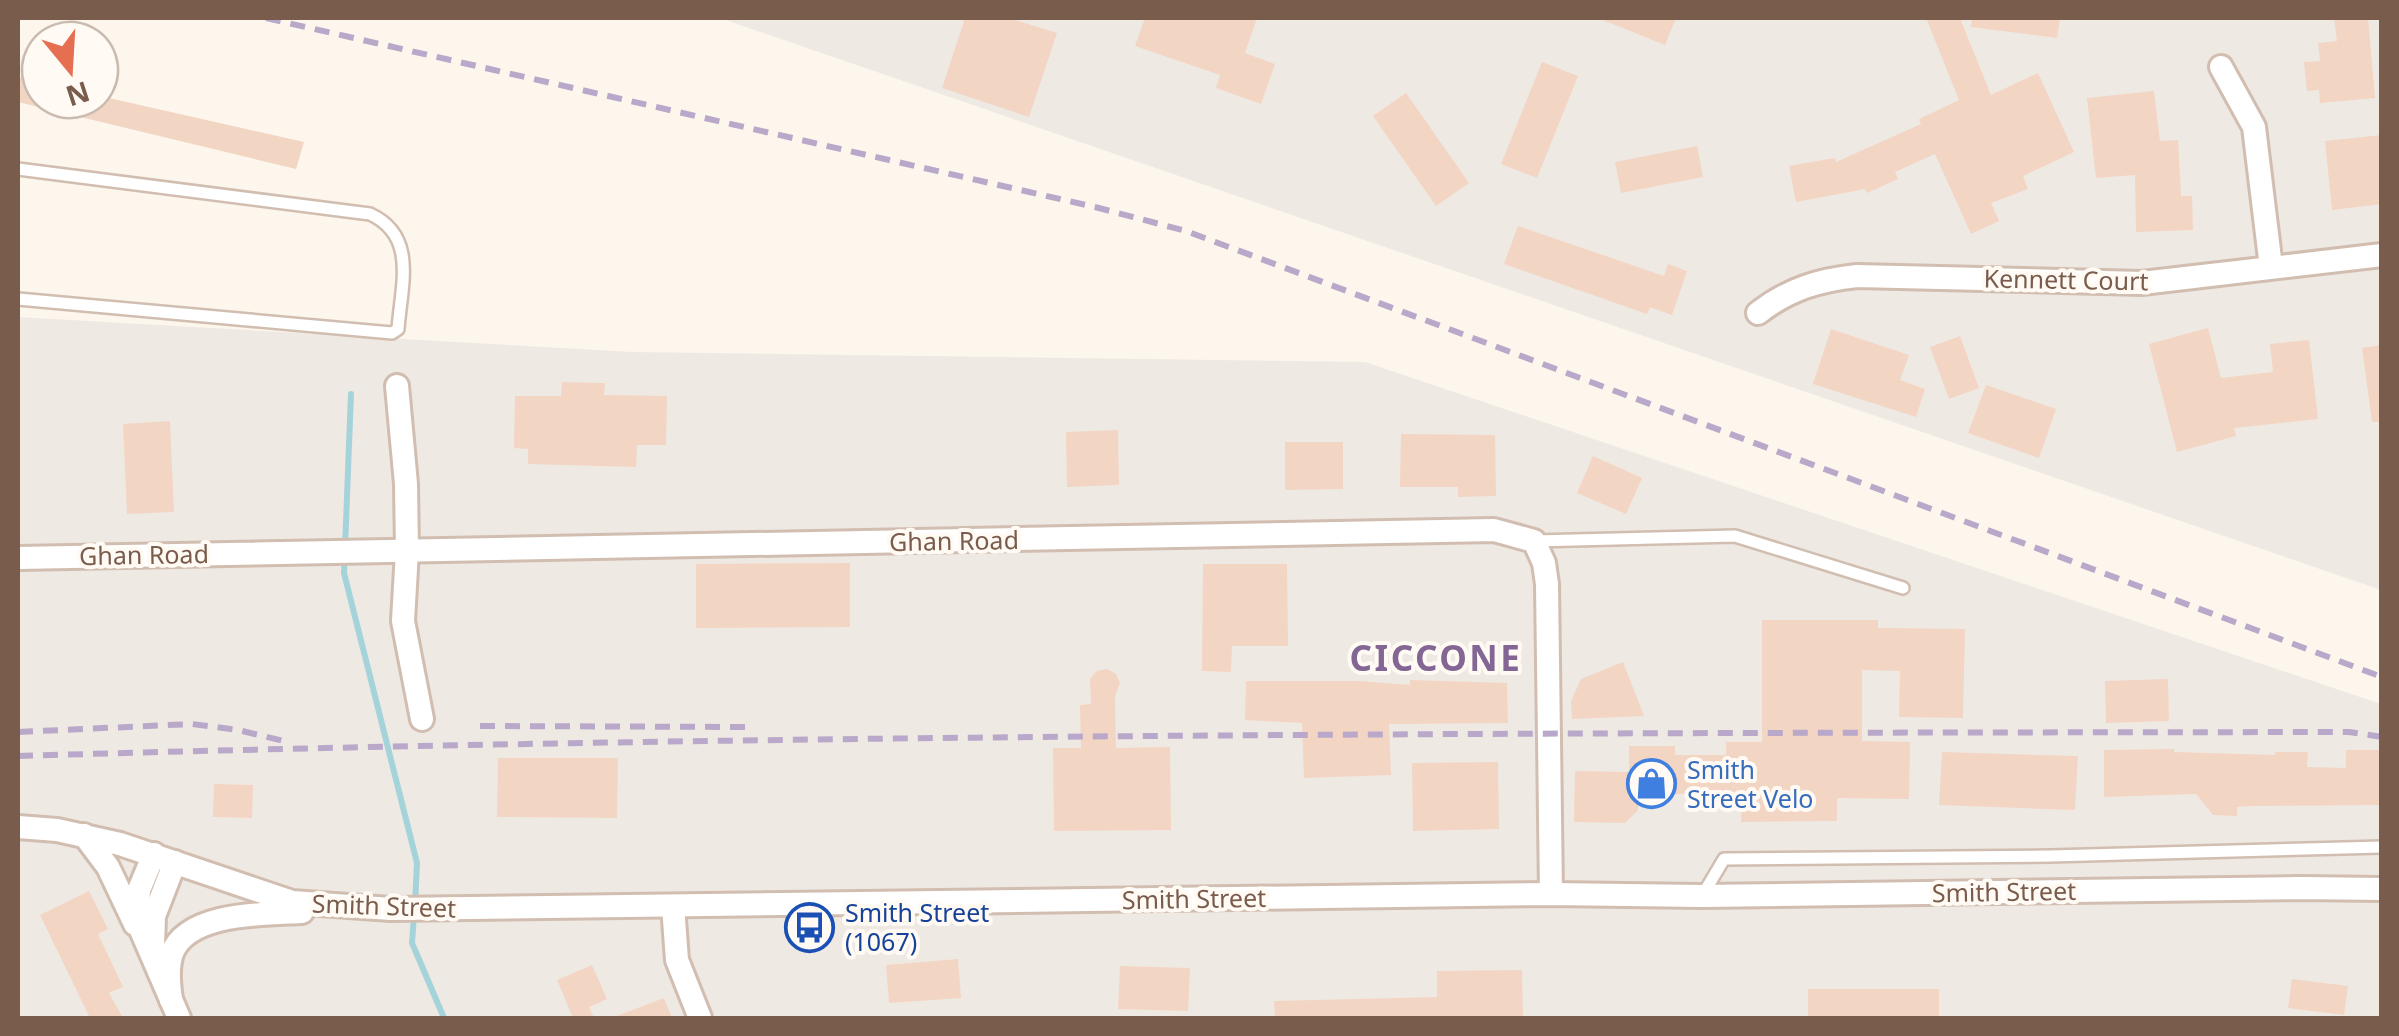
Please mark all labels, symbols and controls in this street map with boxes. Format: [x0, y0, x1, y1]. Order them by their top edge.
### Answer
north arrow [20, 20, 120, 120]
text: N [61, 73, 95, 116]
street label: Kennett Court [1983, 261, 2149, 297]
street label: Ghan Road [889, 522, 1019, 558]
street label: Ghan Road [79, 536, 209, 572]
district label: CICCONE [1350, 634, 1522, 681]
place label: Smith Street Velo [1687, 752, 1813, 815]
shop icon: Smith Street Velo [1626, 758, 1678, 810]
street label: Smith Street [1932, 873, 2076, 909]
street label: Smith Street [1122, 880, 1266, 916]
street label: Smith Street [311, 885, 457, 925]
place label: Smith Street (1067) [845, 895, 989, 958]
bus stop icon: Smith Street (1067) [784, 901, 836, 953]

